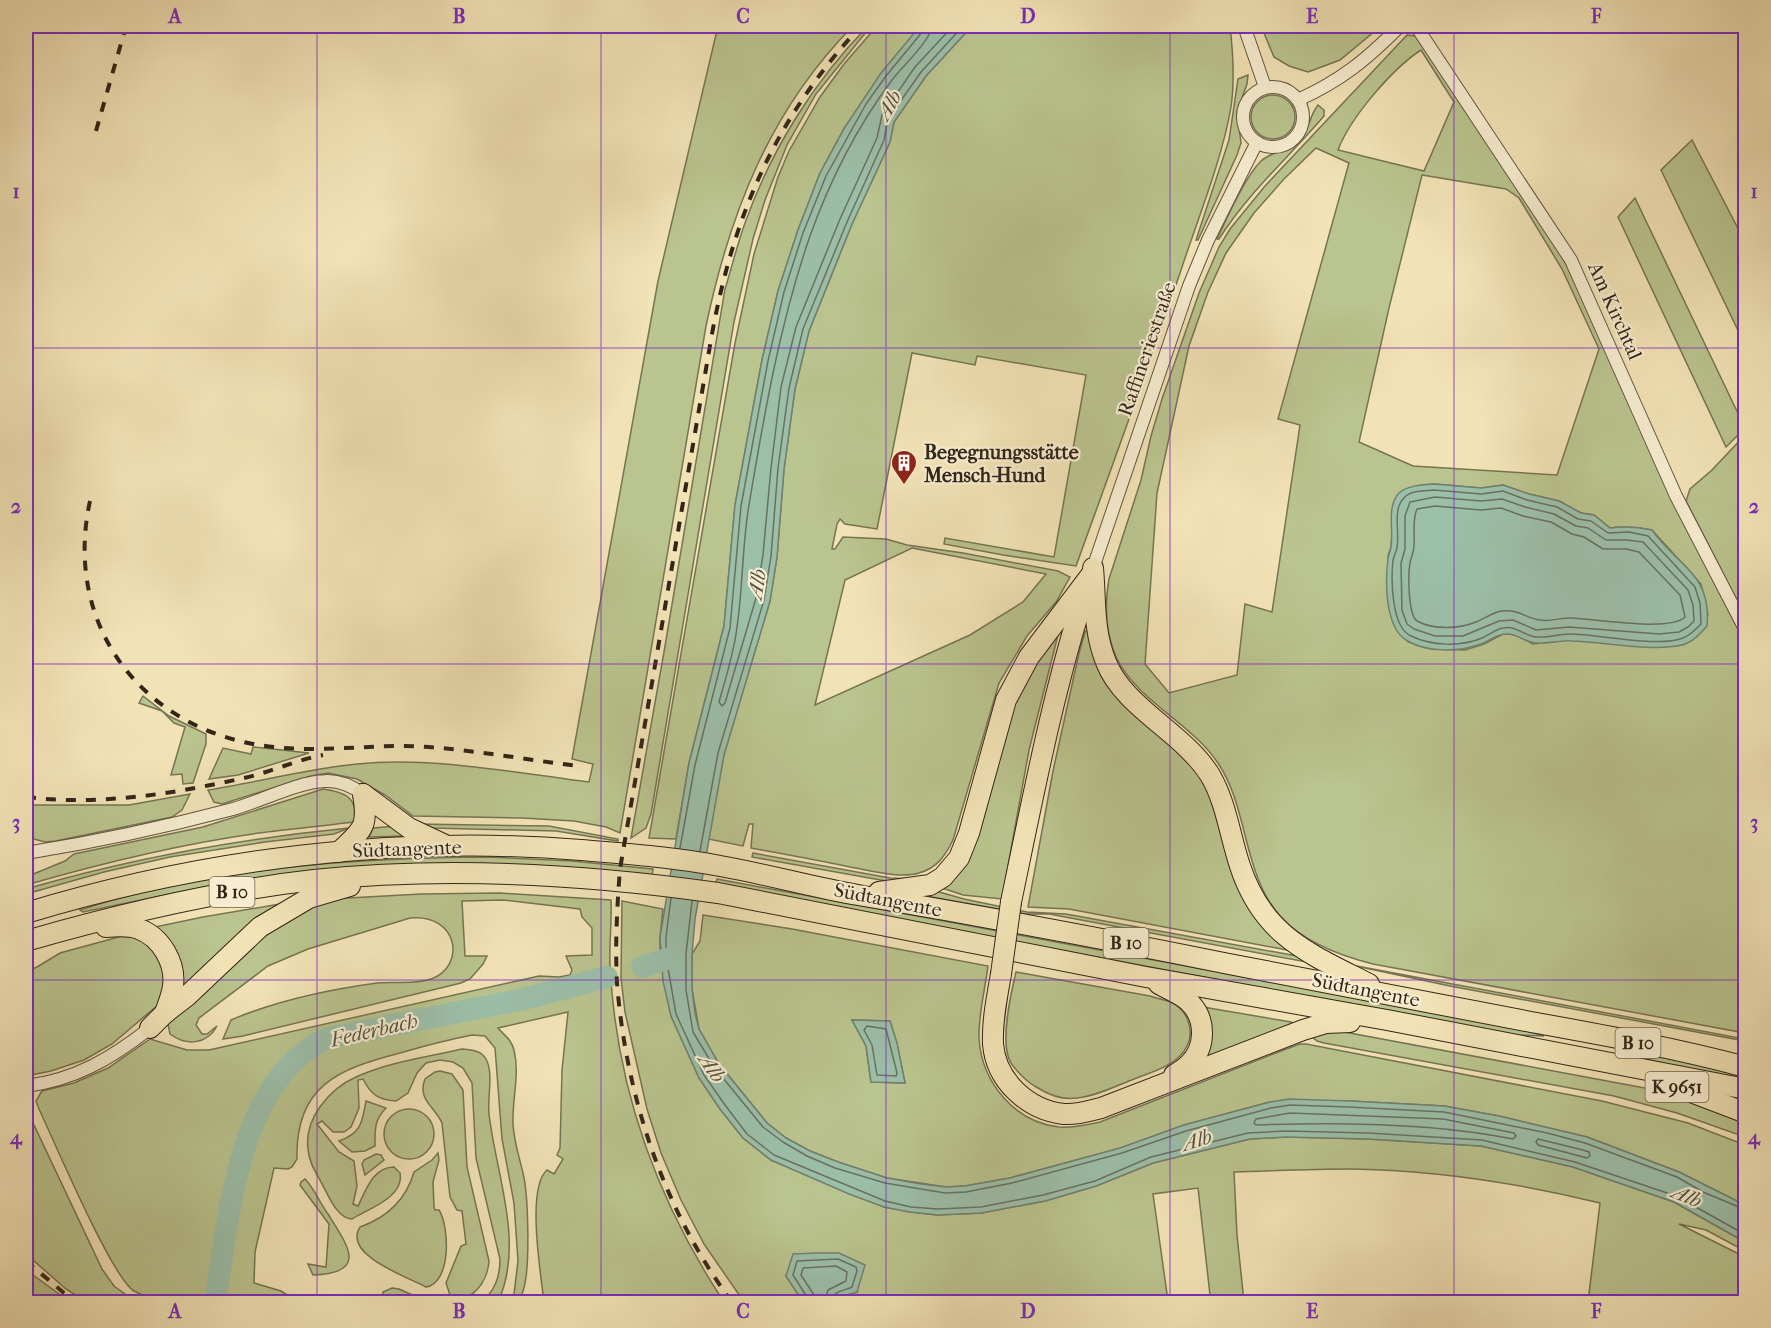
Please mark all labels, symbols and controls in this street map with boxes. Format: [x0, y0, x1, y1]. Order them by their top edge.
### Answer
text: A [167, 5, 183, 28]
text: B [452, 5, 466, 28]
text: C [736, 5, 750, 28]
text: D [1020, 5, 1036, 28]
text: E [1306, 5, 1318, 28]
text: F [1590, 5, 1602, 28]
water label: Alb [870, 86, 907, 126]
text: 1 [12, 180, 20, 203]
text: 1 [1750, 180, 1758, 203]
street label: Am Kirchtal [1583, 258, 1647, 364]
street label: Raffineriestraße [1113, 279, 1181, 419]
place label: Begegnungsstätte Mensch-Hund [923, 441, 1079, 487]
building icon: Begegnungsstätte Mensch-Hund [889, 448, 919, 486]
text: 2 [11, 495, 21, 518]
text: 2 [1749, 495, 1759, 518]
water label: Alb [742, 567, 771, 603]
text: 3 [12, 811, 20, 834]
text: 3 [1750, 811, 1758, 834]
street label: Südtangente [352, 836, 462, 862]
road number: B 10 [210, 877, 254, 907]
street label: Südtangente [832, 878, 944, 922]
road number: B 10 [1104, 928, 1148, 958]
street label: Südtangente [1310, 968, 1422, 1012]
water label: Federbach [327, 1008, 420, 1052]
road number: B 10 [1616, 1028, 1660, 1058]
water label: Alb [692, 1047, 730, 1087]
road number: K 9651 [1646, 1072, 1708, 1102]
water label: Alb [1177, 1124, 1215, 1156]
text: 4 [9, 1126, 23, 1150]
text: 4 [1747, 1126, 1761, 1150]
water label: Alb [1666, 1178, 1706, 1213]
text: A [167, 1300, 183, 1323]
text: B [452, 1300, 466, 1323]
text: C [736, 1300, 750, 1323]
text: D [1020, 1300, 1036, 1323]
text: E [1306, 1300, 1318, 1323]
text: F [1590, 1300, 1602, 1323]

